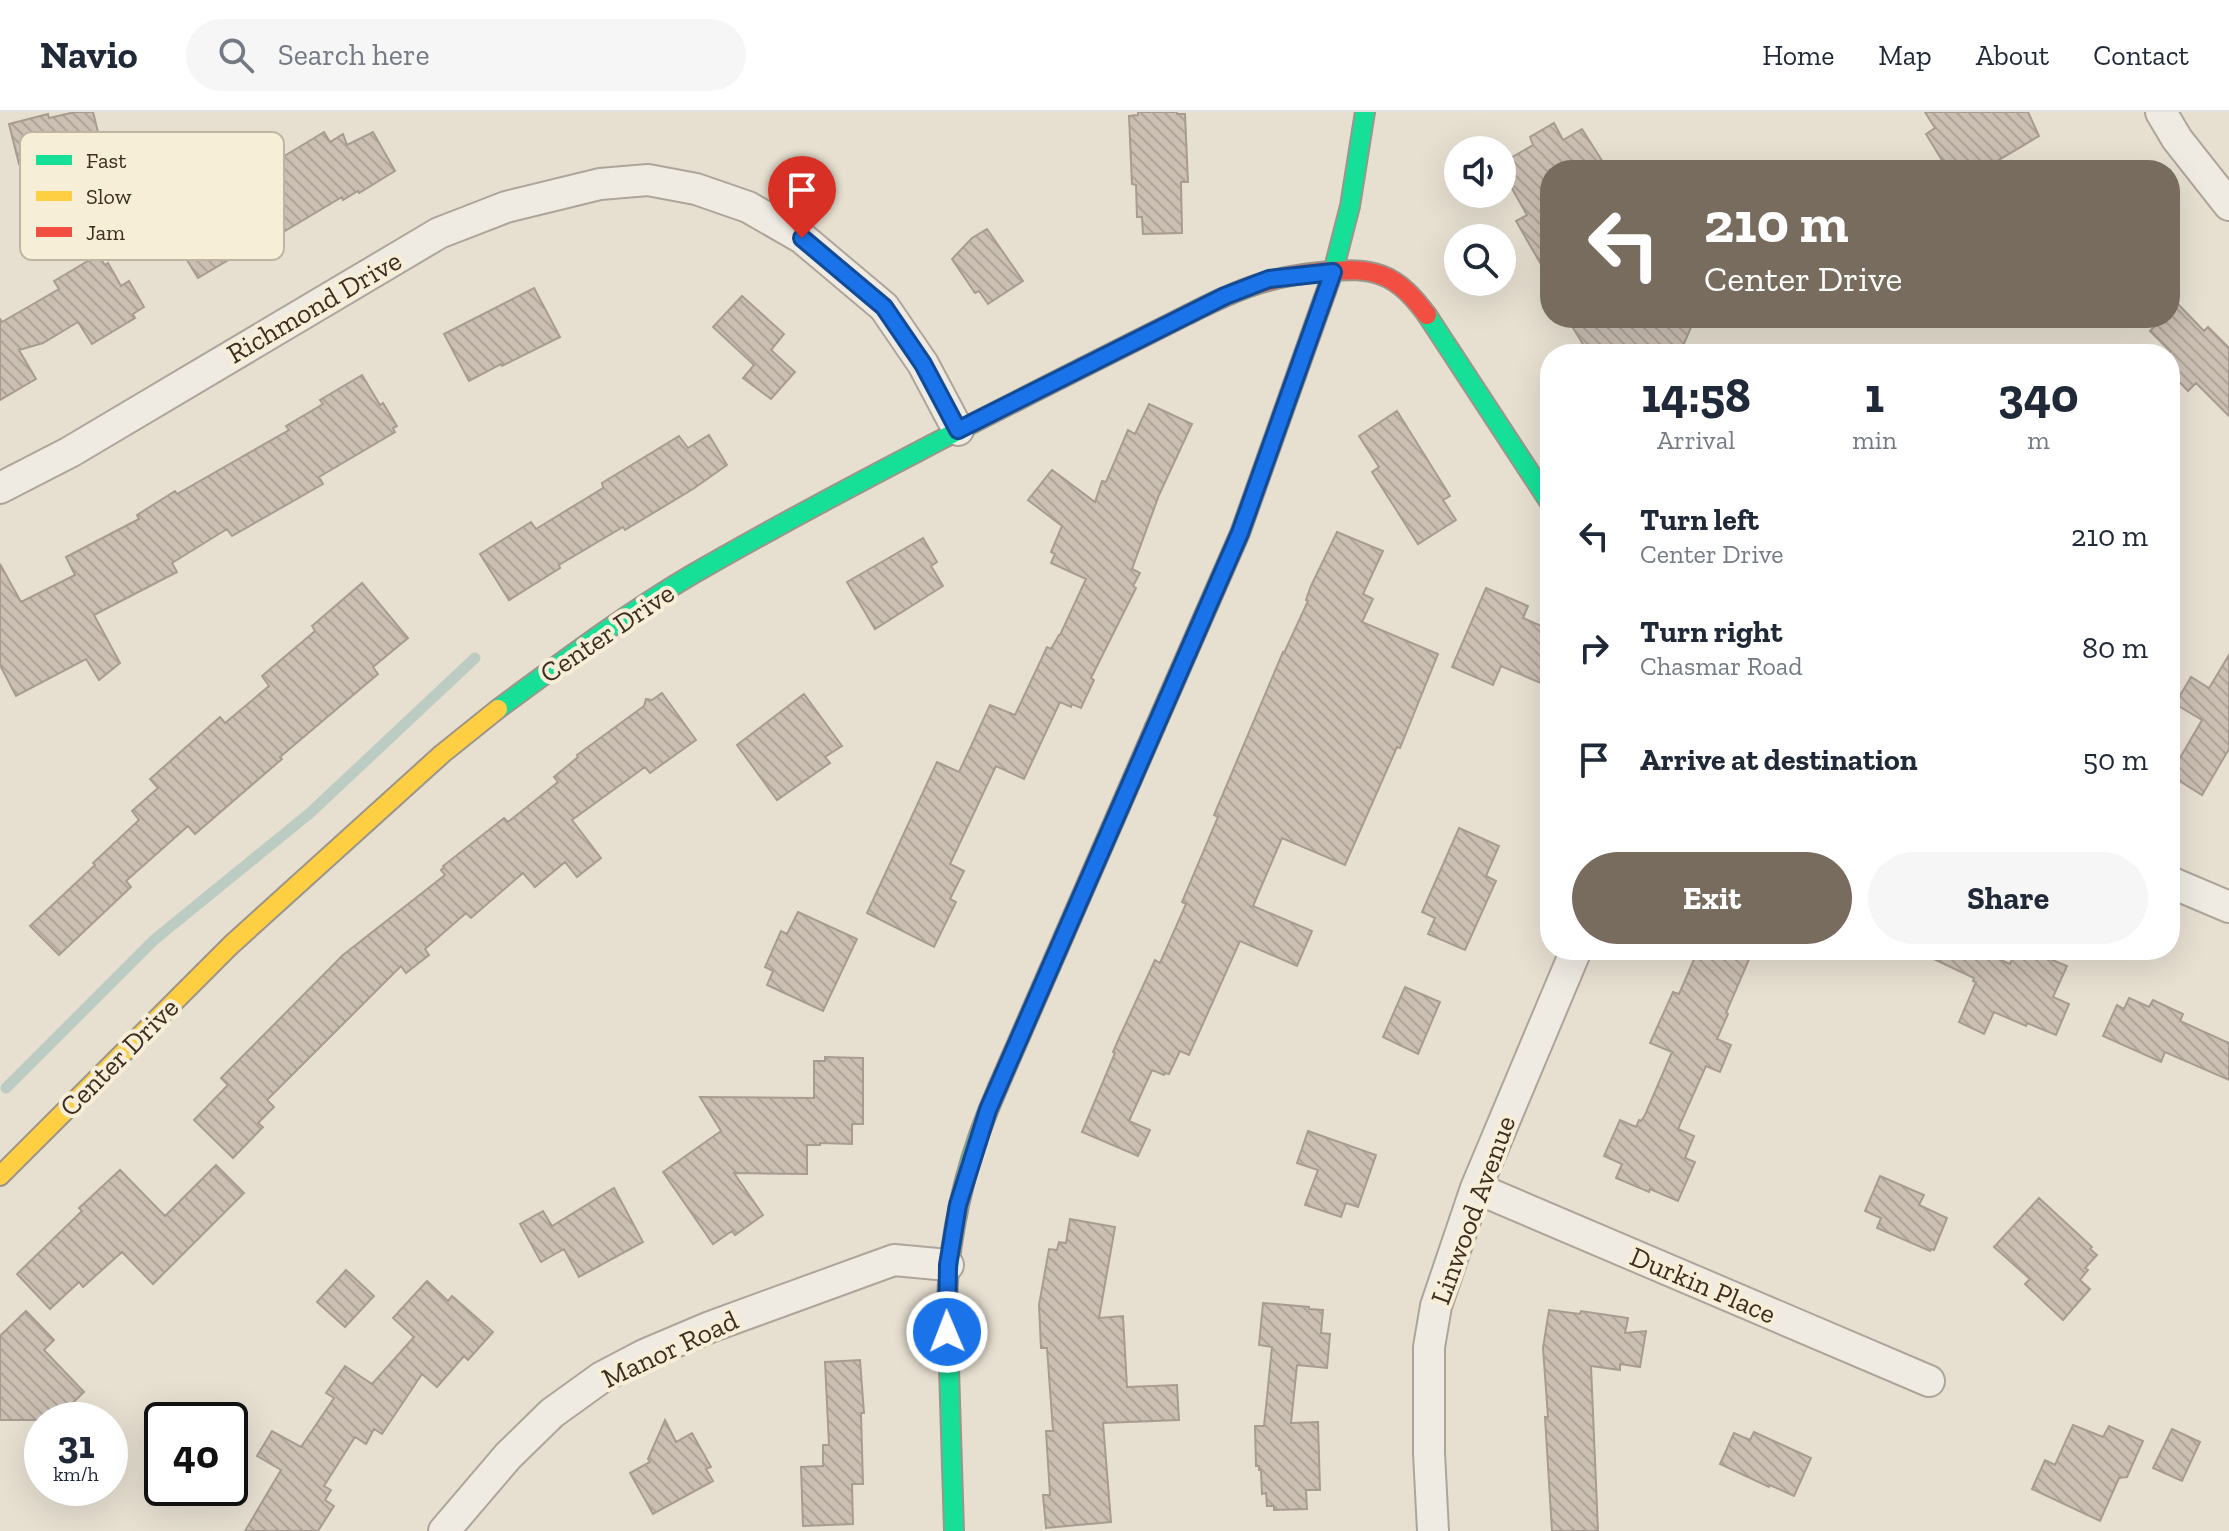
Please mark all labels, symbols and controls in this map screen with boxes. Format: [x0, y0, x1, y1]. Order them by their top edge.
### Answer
search box [186, 19, 746, 91]
text: Navio [40, 32, 138, 78]
icon: search [214, 33, 258, 77]
text: Search here [278, 37, 430, 73]
text: Home [1762, 39, 1834, 72]
text: Map [1878, 39, 1932, 72]
text: About [1976, 39, 2049, 72]
text: Contact [2093, 39, 2189, 72]
legend [20, 132, 284, 260]
map controls [1444, 136, 1516, 296]
button: sound [1444, 136, 1516, 208]
text: Fast [86, 147, 127, 174]
pin [768, 156, 836, 238]
icon: arrive [780, 168, 824, 212]
text: Slow [86, 183, 132, 210]
text: 210 m [1704, 189, 1848, 256]
icon: left [1572, 192, 1676, 296]
text: Jam [86, 219, 125, 246]
button: search [1444, 224, 1516, 296]
street label: Richmond Drive [221, 244, 407, 370]
text: Center Drive [1704, 257, 1903, 300]
text: 14:58 [1641, 367, 1751, 424]
text: 1 [1865, 367, 1884, 424]
text: 340 [1998, 367, 2079, 424]
text: Arrival [1657, 424, 1735, 456]
text: min [1852, 424, 1897, 456]
text: m [2027, 424, 2050, 456]
text: Turn left [1640, 502, 1759, 538]
icon: left [1572, 514, 1616, 558]
text: 210 m [2071, 518, 2148, 554]
text: Center Drive [1640, 538, 1783, 570]
street label: Center Drive [534, 576, 680, 690]
text: Turn right [1640, 614, 1782, 650]
icon: right [1572, 626, 1616, 670]
text: 80 m [2082, 630, 2148, 666]
text: Chasmar Road [1640, 650, 1803, 682]
icon: arrive [1572, 738, 1616, 782]
text: Arrive at destination [1640, 742, 1917, 778]
text: 50 m [2083, 742, 2148, 778]
button: Exit [1572, 852, 1852, 944]
button: Share [1868, 852, 2148, 944]
street label: Center Drive [53, 991, 185, 1123]
street label: Linwood Avenue [1424, 1111, 1522, 1309]
street label: Durkin Place [1625, 1240, 1781, 1330]
position arrow [905, 1290, 989, 1374]
street label: Manor Road [597, 1303, 743, 1395]
speed limit sign: 40 [144, 1402, 248, 1506]
text: 31 [57, 1420, 95, 1468]
text: km/h [53, 1462, 99, 1486]

